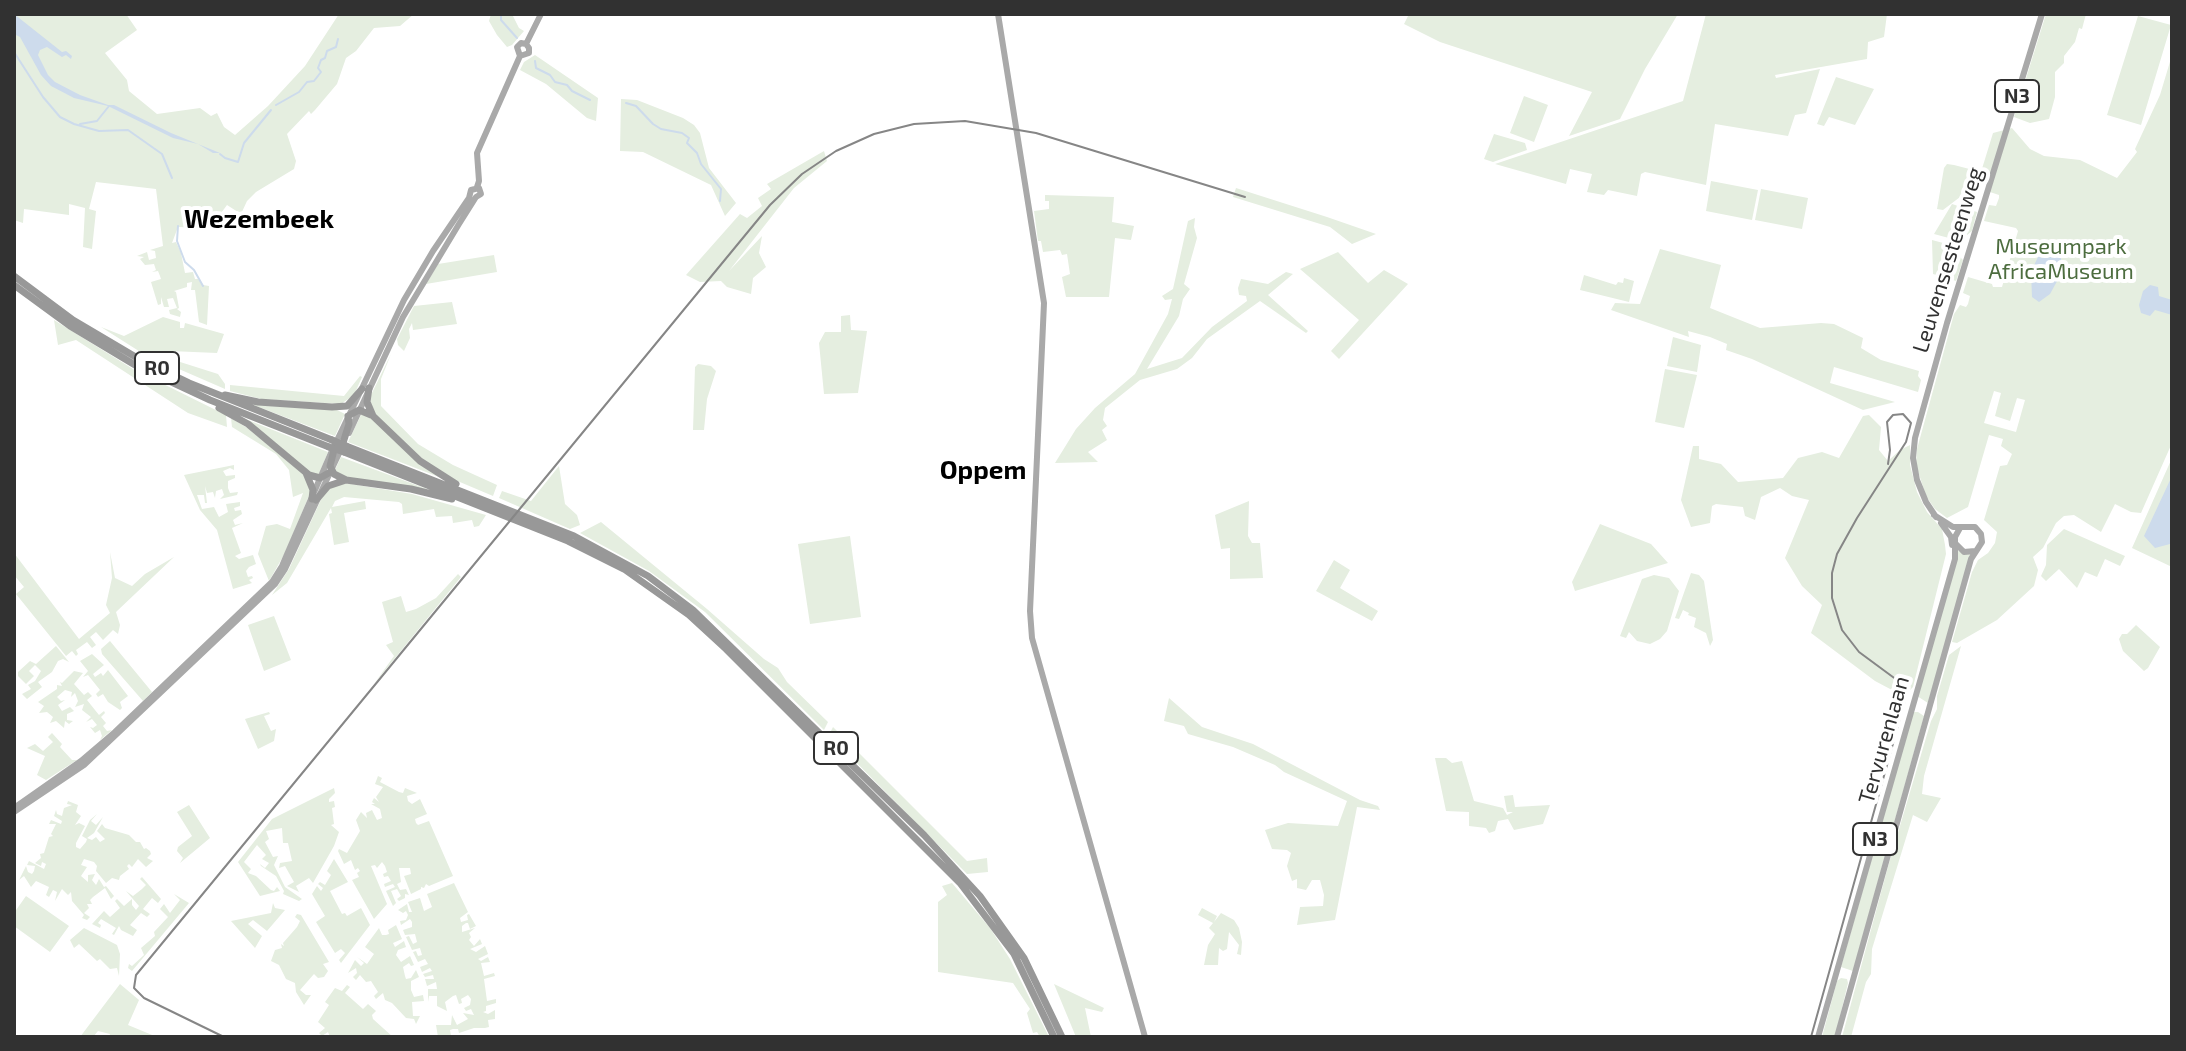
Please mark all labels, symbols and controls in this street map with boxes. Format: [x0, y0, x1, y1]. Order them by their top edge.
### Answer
road number: N3 [1995, 80, 2039, 112]
street label: Leuvensesteenweg [1907, 164, 1989, 356]
district label: Wezembeek [184, 203, 334, 235]
park label: Museumpark AfricaMuseum [1988, 234, 2134, 286]
road number: R0 [135, 352, 179, 384]
district label: Oppem [940, 454, 1026, 486]
street label: Tervurenlaan [1853, 673, 1915, 807]
road number: R0 [814, 732, 858, 764]
road number: N3 [1853, 823, 1897, 855]

